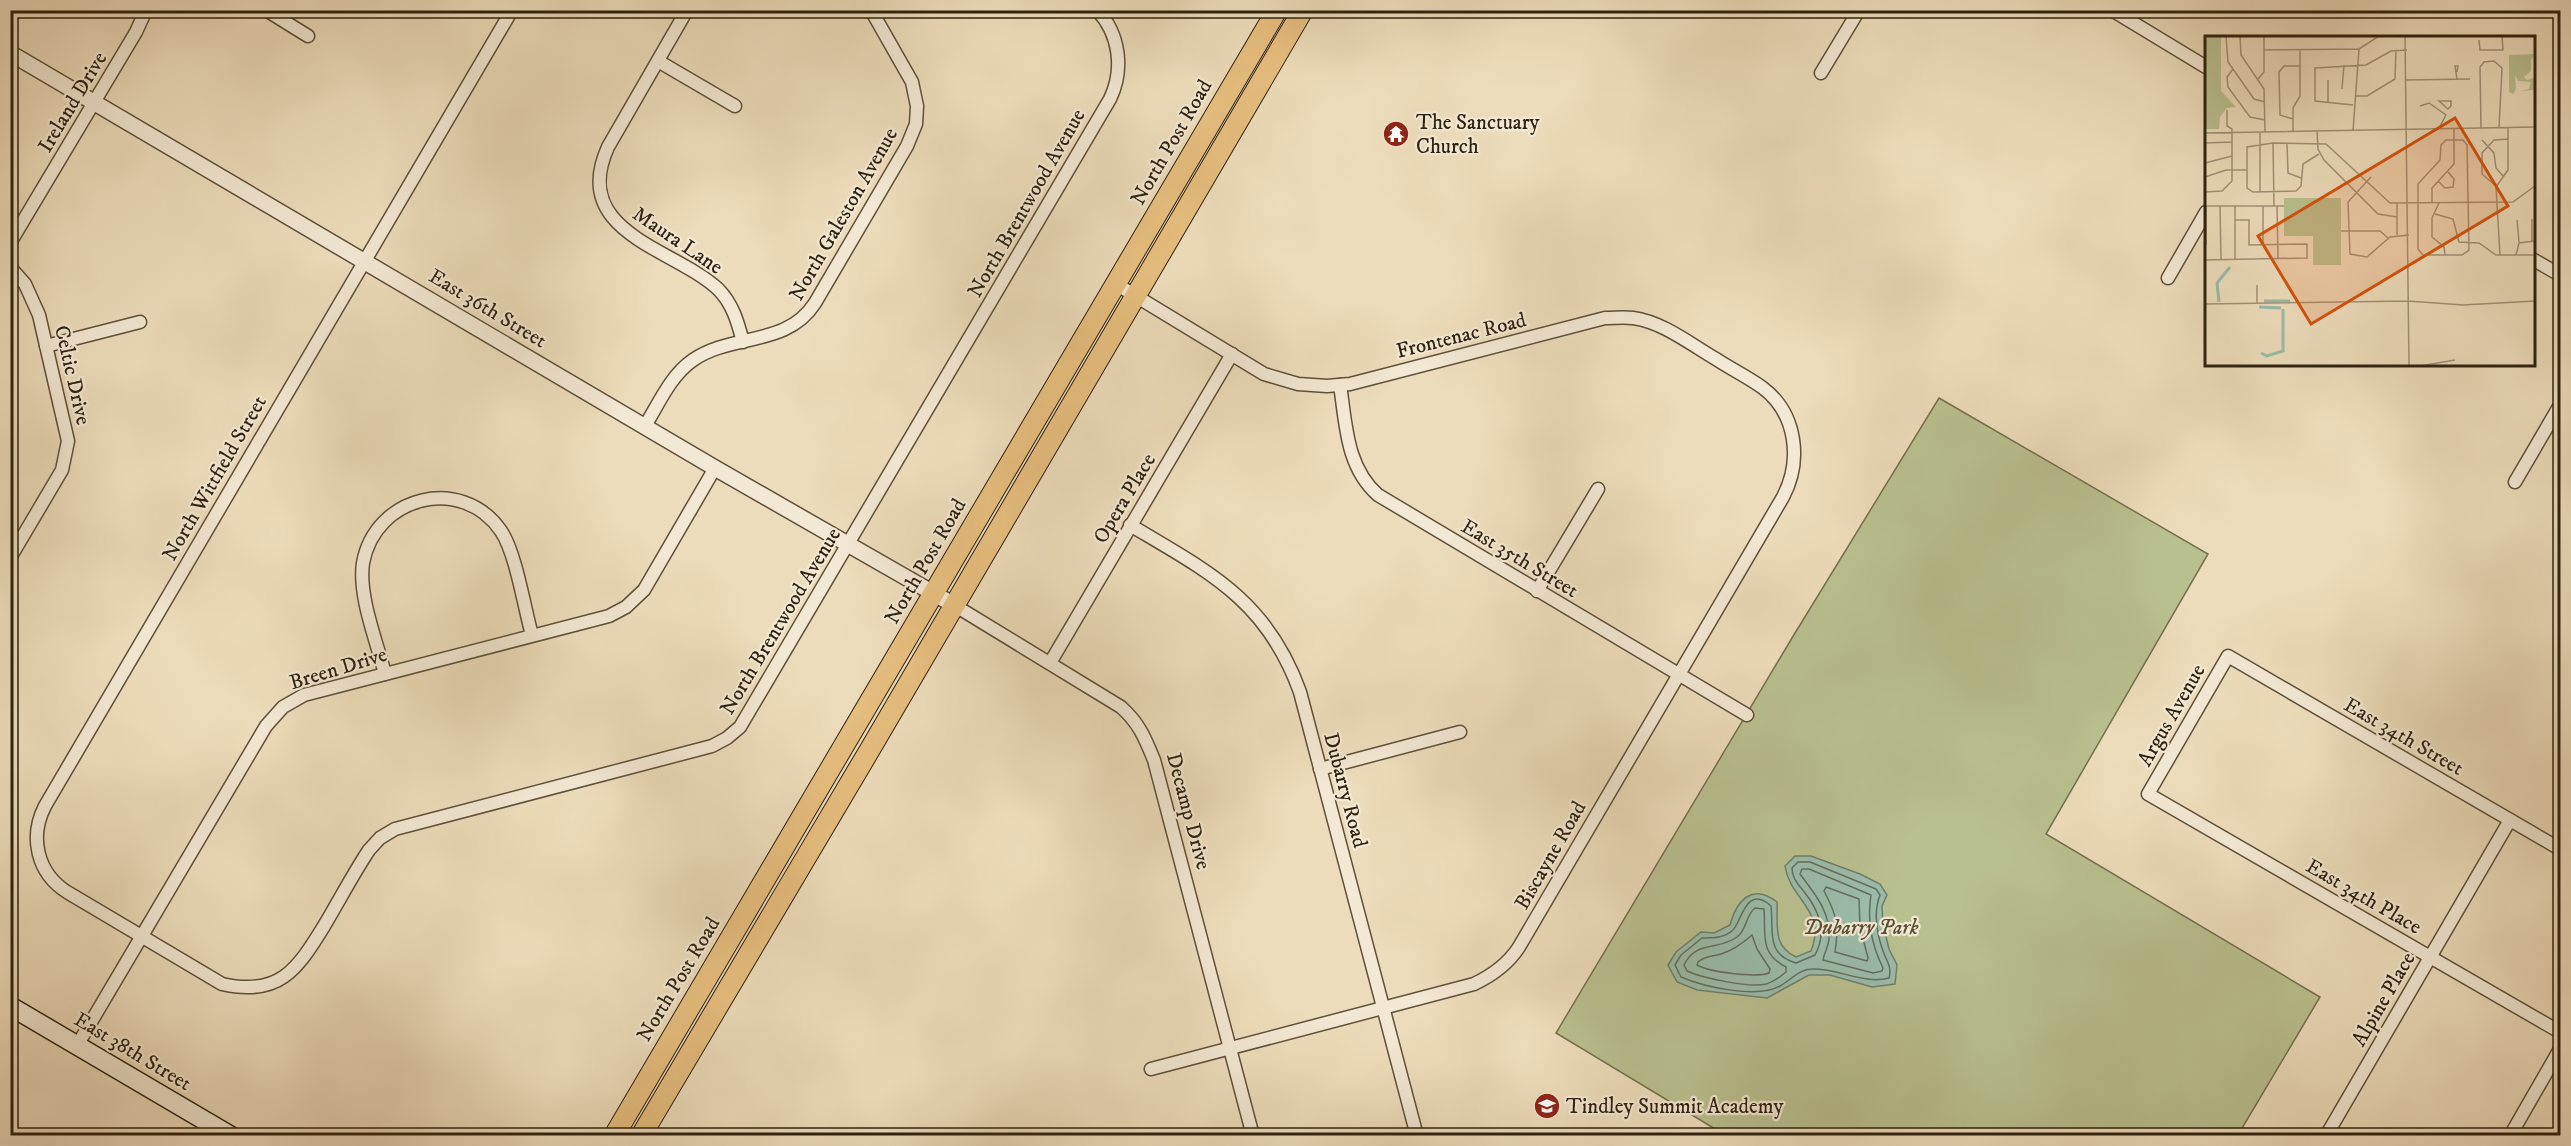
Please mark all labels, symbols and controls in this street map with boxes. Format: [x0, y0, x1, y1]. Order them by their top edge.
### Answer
inset map [2205, 36, 2535, 366]
street label: Ireland Drive [33, 47, 113, 158]
street label: North Post Road [1125, 75, 1219, 210]
street label: North Brentwood Avenue [962, 104, 1092, 303]
place label: The Sanctuary Church [1416, 110, 1541, 160]
temple icon: The Sanctuary Church [1381, 119, 1411, 149]
street label: North Galeston Avenue [784, 123, 904, 306]
street label: Maura Lane [627, 201, 728, 281]
street label: East 36th Street [424, 264, 551, 354]
street label: Frontenac Road [1394, 307, 1529, 365]
street label: Celtic Drive [48, 323, 96, 428]
street label: North Wittfield Street [157, 391, 273, 566]
street label: Opera Place [1088, 449, 1162, 548]
street label: North Post Road [879, 494, 973, 629]
street label: East 35th Street [1456, 514, 1583, 604]
street label: North Brentwood Avenue [715, 523, 847, 720]
street label: Breen Drive [286, 642, 390, 696]
street label: Argus Avenue [2132, 660, 2212, 771]
street label: East 34th Street [2339, 692, 2468, 782]
street label: Dubarry Road [1317, 730, 1373, 851]
street label: Decamp Drive [1160, 750, 1216, 873]
street label: Biscayne Road [1509, 796, 1593, 914]
street label: East 34th Place [2301, 853, 2426, 941]
street label: North Post Road [631, 912, 727, 1047]
park label: Dubarry Park [1804, 915, 1919, 941]
street label: Alpine Place [2346, 947, 2421, 1051]
street label: East 38th Street [69, 1007, 196, 1097]
school or university icon: Tindley Summit Academy [1532, 1091, 1562, 1121]
place label: Tindley Summit Academy [1566, 1094, 1784, 1120]

